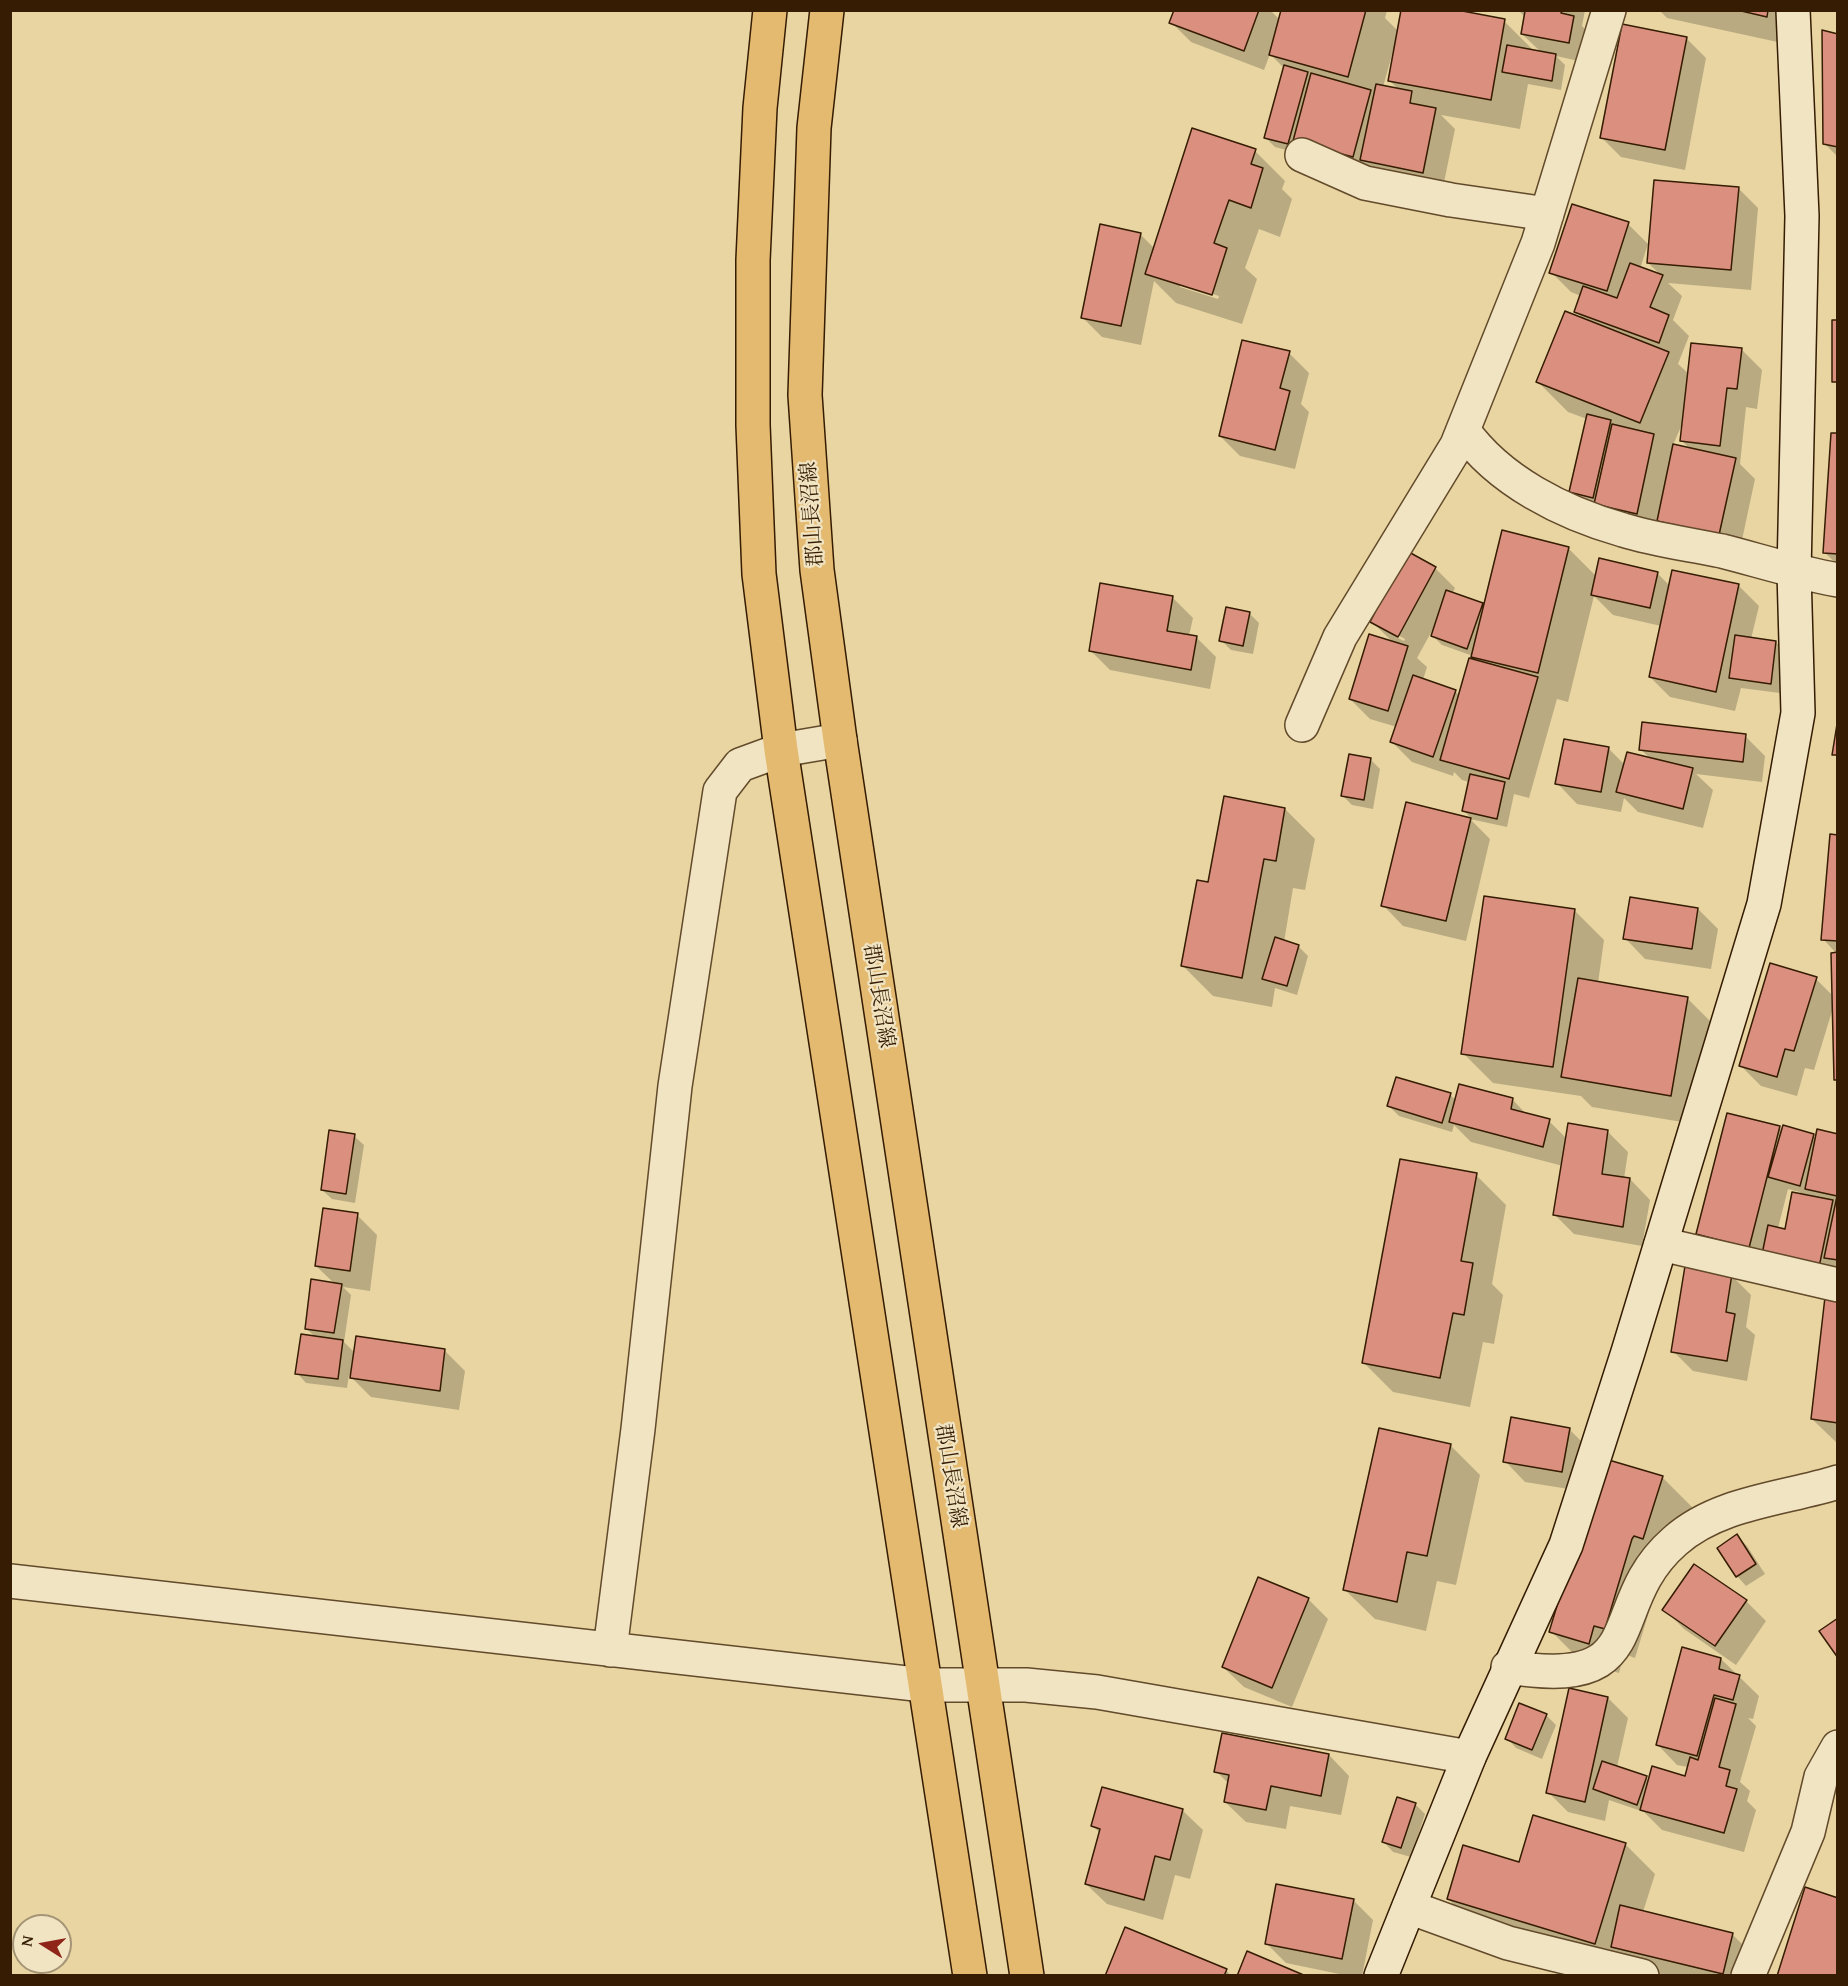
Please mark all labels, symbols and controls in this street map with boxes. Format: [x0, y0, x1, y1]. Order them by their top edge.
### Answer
street label: 郡山長沼線 [797, 461, 829, 567]
street label: 郡山長沼線 [857, 942, 899, 1050]
street label: 郡山長沼線 [929, 1422, 971, 1530]
north arrow [12, 1914, 72, 1974]
text: N [13, 1933, 39, 1948]

